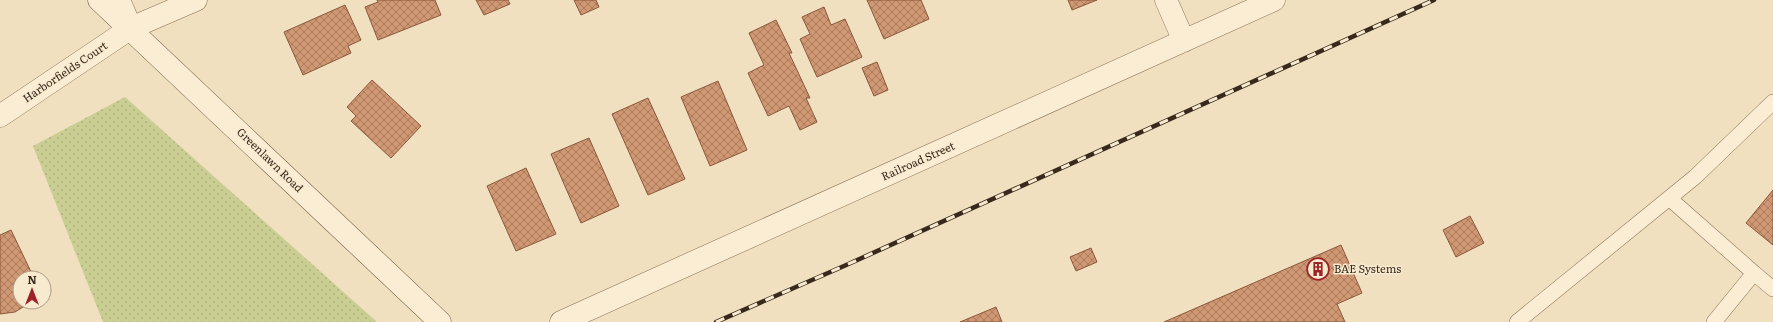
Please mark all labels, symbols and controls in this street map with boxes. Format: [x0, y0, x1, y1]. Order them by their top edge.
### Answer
street label: Harborfields Court [19, 37, 110, 105]
street label: Greenlawn Road [234, 123, 308, 195]
street label: Railroad Street [878, 137, 957, 183]
building icon: BAE Systems [1305, 256, 1331, 282]
place label: BAE Systems [1334, 260, 1401, 276]
north arrow [12, 270, 52, 310]
text: N [27, 271, 37, 287]

